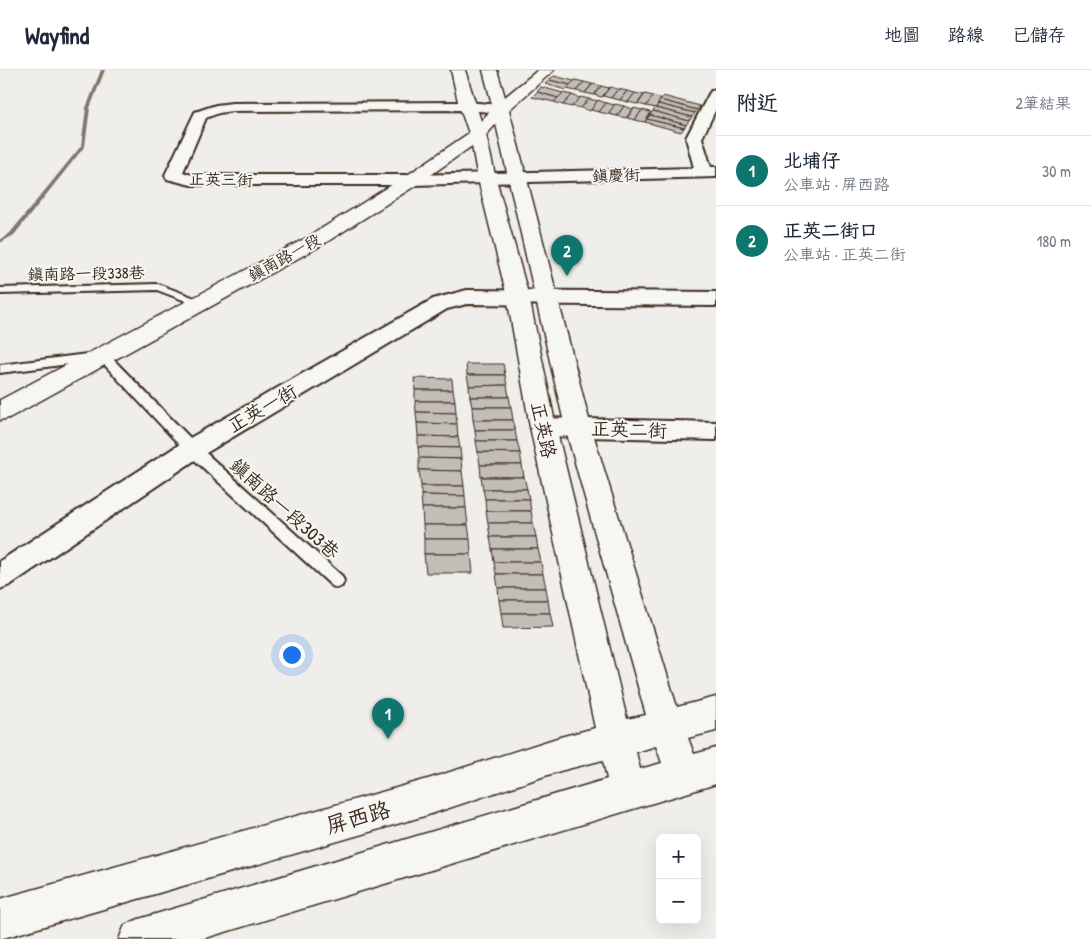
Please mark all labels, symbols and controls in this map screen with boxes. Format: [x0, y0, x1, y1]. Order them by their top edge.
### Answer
text: Wayfind [25, 19, 89, 51]
text: 地圖 [884, 22, 920, 47]
text: 路線 [948, 22, 984, 47]
text: 已儲存 [1012, 22, 1066, 47]
text: 附近 [736, 88, 778, 117]
text: 2筆結果 [1016, 92, 1071, 114]
text: 北埔仔 [783, 147, 840, 173]
text: 1 [749, 160, 755, 182]
text: 30 m [1042, 160, 1071, 182]
street label: 鎮慶街 [592, 163, 640, 187]
street label: 正英三街 [189, 167, 253, 191]
text: 公車站 · 屏西路 [783, 173, 890, 195]
text: 正英二街口 [783, 217, 878, 243]
street label: 鎮南路一段 [244, 228, 324, 286]
text: 2 [748, 230, 756, 252]
text: 180 m [1037, 230, 1071, 252]
pin: 2 [551, 235, 583, 276]
text: 公車站 · 正英二街 [783, 243, 906, 265]
street label: 鎮南路一段338巷 [27, 261, 145, 285]
street label: 正英一街 [223, 378, 301, 438]
street label: 正英路 [525, 399, 563, 461]
street label: 正英二街 [591, 415, 667, 443]
street label: 鎮南路一段303巷 [224, 452, 346, 564]
your location [279, 642, 305, 668]
pin: 1 [372, 698, 404, 739]
street label: 屏西路 [322, 793, 394, 841]
map controls [656, 834, 701, 924]
button: + [656, 834, 701, 879]
button: − [656, 879, 701, 924]

